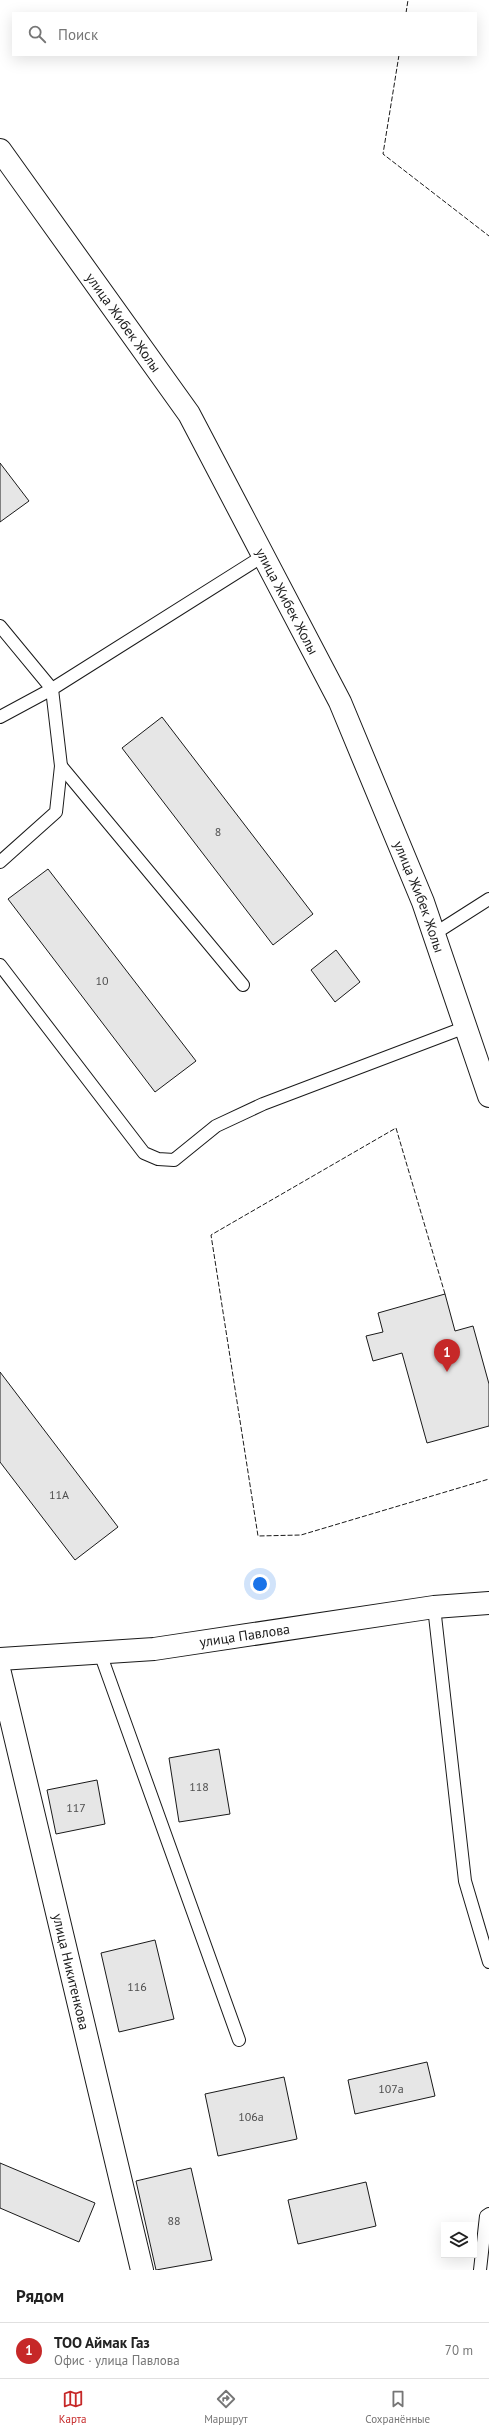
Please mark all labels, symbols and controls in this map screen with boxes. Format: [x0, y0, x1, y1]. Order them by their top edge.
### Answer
search box [12, 12, 477, 56]
icon: search [26, 23, 48, 45]
text: Поиск [58, 25, 98, 44]
street label: улица Жибек Жолы [82, 269, 165, 376]
street label: улица Жибек Жолы [252, 545, 322, 658]
house number: 8 [215, 824, 221, 839]
street label: улица Жибек Жолы [390, 838, 448, 955]
house number: 10 [95, 973, 109, 988]
pin: 1 [434, 1339, 460, 1372]
house number: 11А [49, 1487, 69, 1502]
your location [250, 1574, 270, 1594]
street label: улица Павлова [198, 1620, 291, 1651]
house number: 118 [189, 1779, 209, 1794]
house number: 117 [66, 1800, 86, 1815]
street label: улица Никитенкова [49, 1912, 94, 2032]
house number: 116 [127, 1979, 147, 1994]
house number: 107а [378, 2081, 404, 2096]
house number: 106а [238, 2109, 264, 2124]
house number: 88 [167, 2213, 181, 2228]
map controls [441, 2222, 477, 2258]
button: layers [441, 2222, 477, 2258]
text: Рядом [16, 2285, 64, 2307]
text: ТОО Аймак Газ [54, 2333, 150, 2352]
text: 1 [25, 2342, 33, 2359]
text: 70 m [445, 2342, 473, 2359]
text: Офис · улица Павлова [54, 2352, 180, 2369]
tab: Карта [59, 2388, 87, 2426]
tab: Маршрут [204, 2388, 248, 2426]
tab: Сохранённые [365, 2388, 430, 2426]

